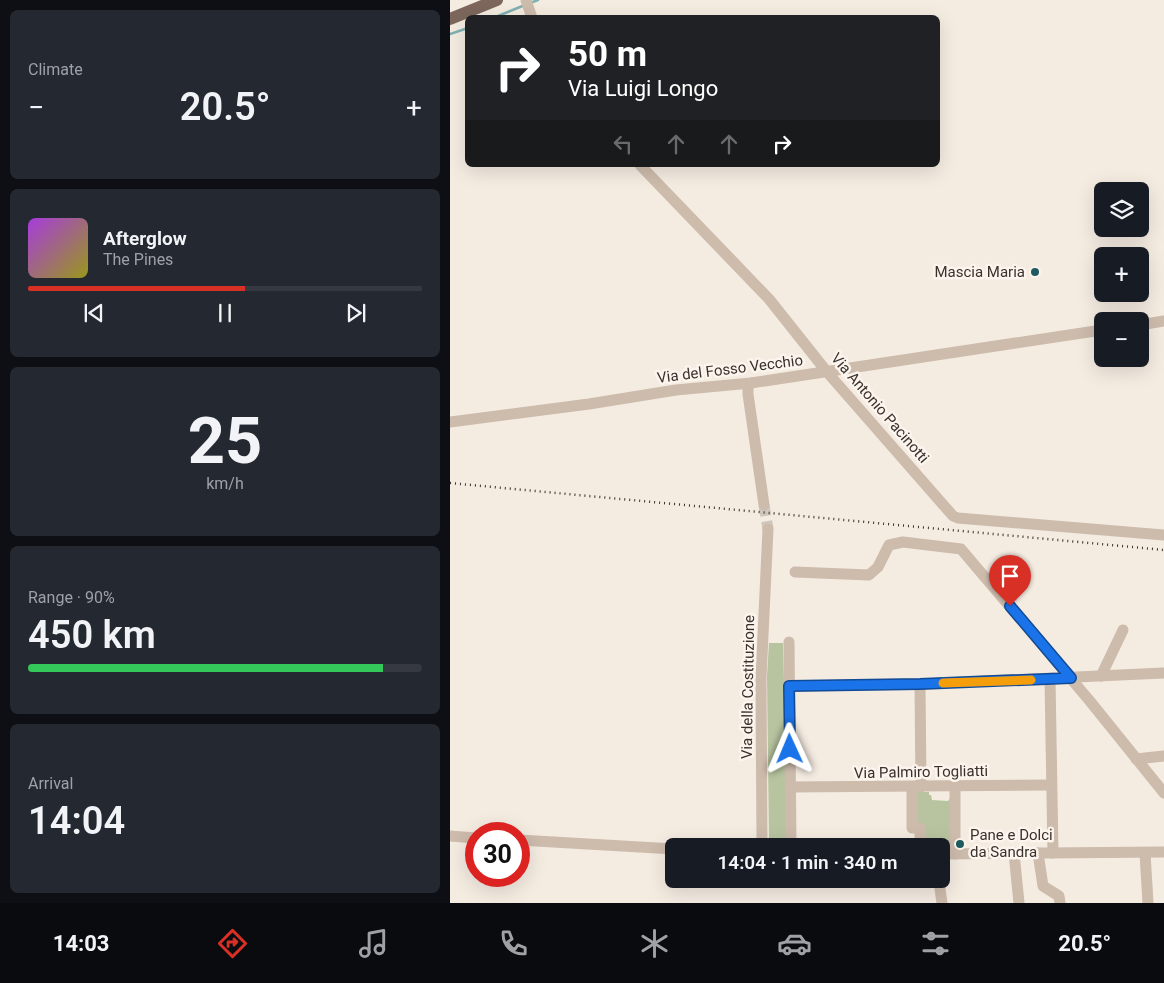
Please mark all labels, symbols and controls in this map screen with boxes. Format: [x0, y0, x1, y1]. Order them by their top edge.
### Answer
text: 50 m [568, 34, 647, 75]
icon: right [485, 35, 550, 100]
text: Climate [28, 60, 83, 79]
text: Via Luigi Longo [568, 76, 718, 101]
text: 20.5° [180, 85, 270, 129]
text: − [28, 91, 44, 124]
text: + [406, 91, 422, 124]
icon: left [609, 130, 637, 158]
icon: ahead [662, 130, 690, 158]
icon: ahead [715, 130, 743, 158]
icon: right [768, 130, 796, 158]
map controls [1094, 182, 1149, 367]
button: layers [1094, 182, 1149, 237]
text: Afterglow [103, 227, 187, 250]
button: + [1094, 247, 1149, 302]
text: The Pines [103, 250, 173, 269]
place label: Mascia Maria [934, 263, 1025, 281]
marker: Mascia Maria [1029, 266, 1041, 278]
icon: previous [80, 299, 108, 327]
icon: pause [211, 299, 239, 327]
icon: next [342, 299, 370, 327]
button: − [1094, 312, 1149, 367]
street label: Via Antonio Pacinotti [827, 349, 933, 467]
street label: Via del Fosso Vecchio [656, 351, 804, 387]
text: 25 [188, 403, 262, 479]
text: km/h [206, 474, 244, 493]
pin [989, 555, 1031, 606]
icon: arrive [996, 562, 1024, 590]
text: Range · 90% [28, 588, 115, 607]
text: 450 km [28, 613, 156, 657]
street label: Via della Costituzione [738, 615, 758, 759]
position arrow [763, 722, 815, 774]
street label: Via Palmiro Togliatti [854, 762, 988, 782]
text: Arrival [28, 774, 73, 793]
text: 14:04 [28, 799, 125, 843]
speed limit sign: 30 [465, 822, 530, 887]
place label: Pane e Dolci da Sandra [970, 826, 1053, 861]
marker: Pane e Dolci da Sandra [954, 838, 966, 850]
text: 14:04 · 1 min · 340 m [717, 851, 898, 874]
icon: directions [215, 926, 250, 961]
icon: music [356, 926, 391, 961]
icon: phone [496, 926, 531, 961]
icon: climate [637, 926, 672, 961]
icon: car [777, 926, 812, 961]
icon: filters [918, 926, 953, 961]
text: 14:03 [53, 931, 109, 956]
text: 20.5° [1058, 931, 1111, 956]

